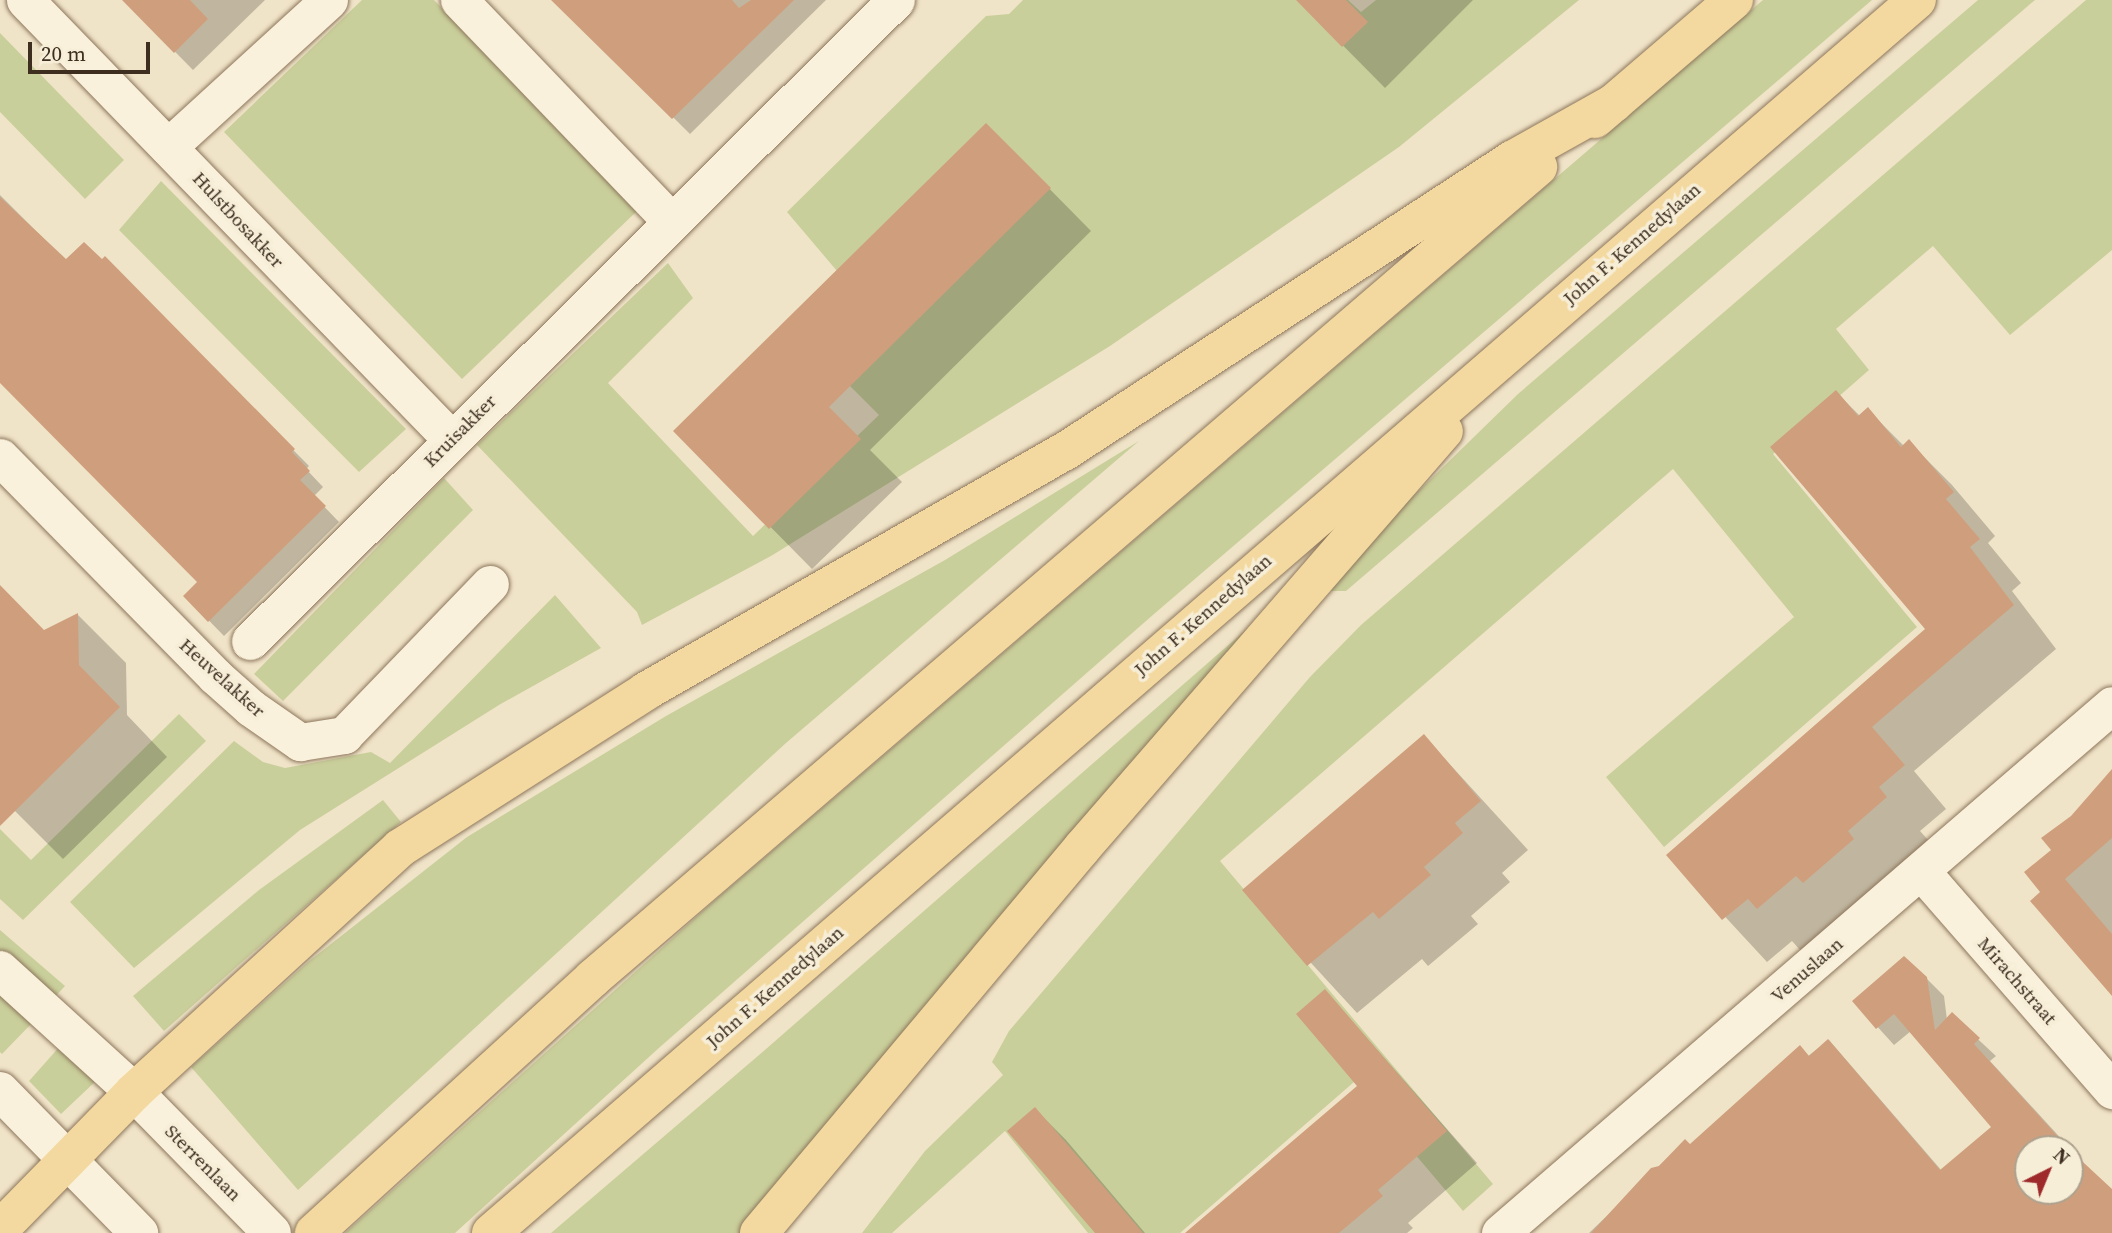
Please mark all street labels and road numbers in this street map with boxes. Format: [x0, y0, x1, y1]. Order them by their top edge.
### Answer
street label: Hulstbosakker [188, 167, 288, 273]
street label: John F. Kennedylaan [1559, 178, 1705, 310]
street label: Kruisakker [419, 390, 501, 472]
street label: John F. Kennedylaan [1130, 549, 1276, 681]
street label: Heuvelakker [175, 634, 269, 722]
street label: John F. Kennedylaan [702, 921, 848, 1053]
street label: Venuslaan [1766, 933, 1848, 1007]
street label: Mirachstraat [1973, 933, 2061, 1029]
street label: Sterrenlaan [160, 1120, 246, 1206]

